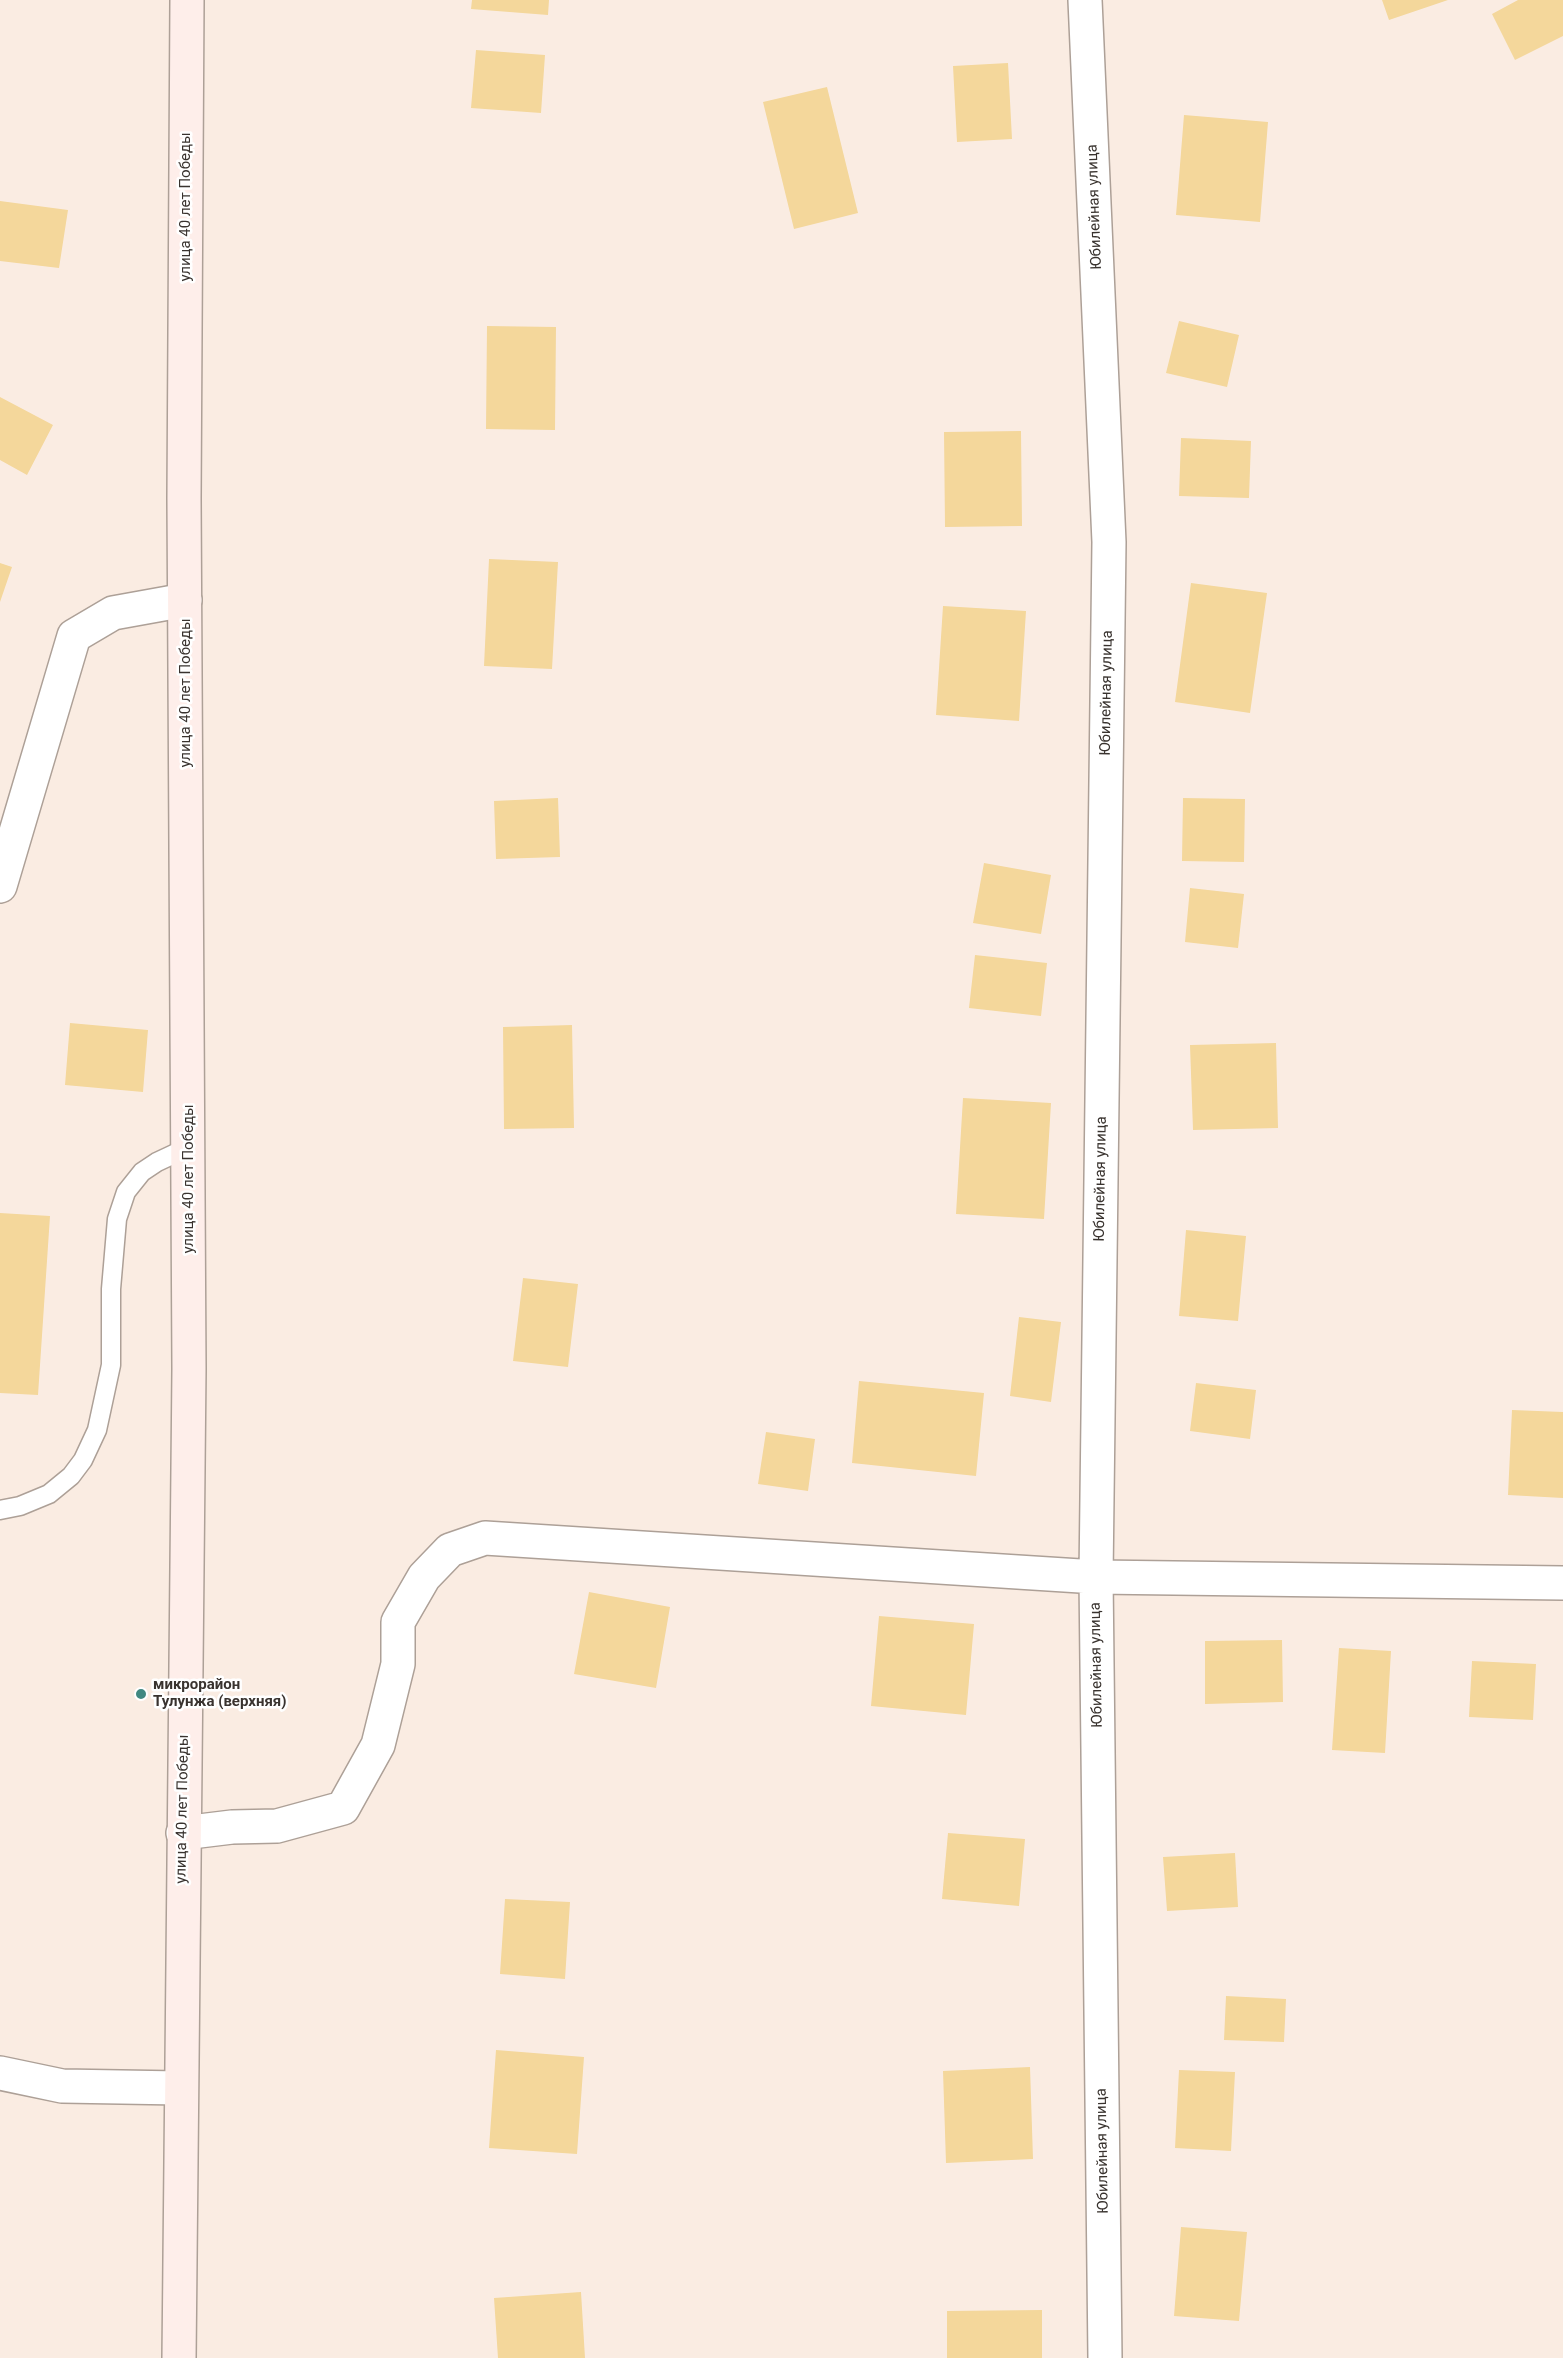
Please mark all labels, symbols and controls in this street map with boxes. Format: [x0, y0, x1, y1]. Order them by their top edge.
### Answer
street label: улица 40 лет Победы [177, 132, 195, 282]
street label: Юбилейная улица [1084, 144, 1106, 270]
street label: улица 40 лет Победы [177, 618, 195, 768]
street label: Юбилейная улица [1097, 630, 1117, 756]
street label: улица 40 лет Победы [180, 1104, 198, 1254]
street label: Юбилейная улица [1091, 1116, 1111, 1242]
street label: Юбилейная улица [1087, 1602, 1107, 1728]
place label: микрорайон Тулунжа (верхняя) [153, 1676, 286, 1711]
marker: микрорайон Тулунжа (верхняя) [134, 1687, 148, 1701]
street label: улица 40 лет Победы [173, 1734, 193, 1884]
street label: Юбилейная улица [1093, 2088, 1113, 2214]

